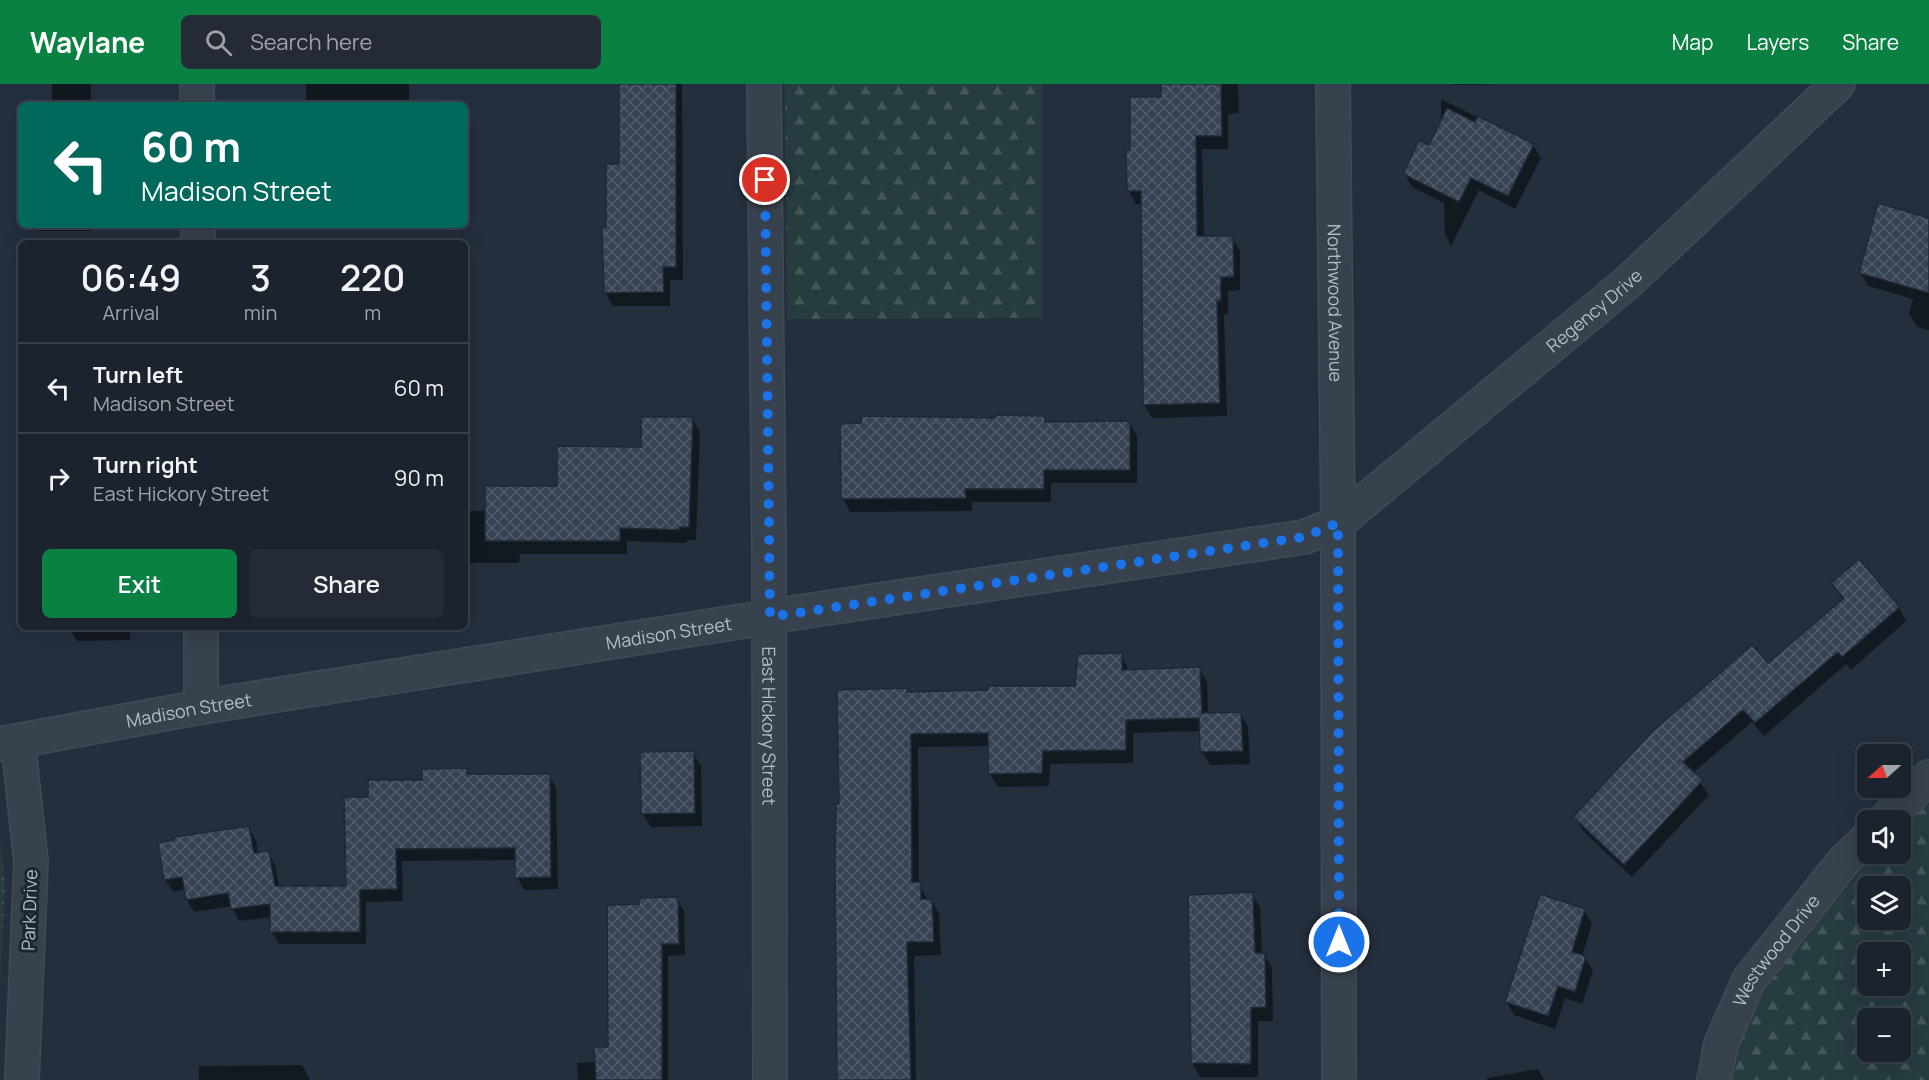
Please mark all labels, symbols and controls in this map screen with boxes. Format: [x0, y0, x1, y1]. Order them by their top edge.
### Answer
search box [181, 15, 601, 69]
text: Waylane [30, 23, 145, 61]
icon: search [202, 26, 235, 59]
text: Search here [250, 27, 372, 57]
text: Map [1672, 28, 1713, 56]
text: Layers [1746, 28, 1809, 56]
text: Share [1842, 28, 1899, 56]
text: 60 m [141, 117, 241, 175]
icon: left [42, 126, 120, 204]
pin [739, 154, 790, 205]
icon: arrive [748, 163, 781, 196]
text: Madison Street [141, 172, 332, 209]
street label: Northwood Avenue [1323, 224, 1348, 382]
text: 06:49 [81, 253, 181, 302]
text: 3 [250, 253, 271, 302]
text: 220 [340, 253, 405, 302]
street label: Regency Drive [1541, 263, 1647, 357]
text: Arrival [102, 299, 159, 326]
text: min [244, 299, 277, 326]
text: m [364, 299, 381, 326]
text: Turn left [93, 360, 183, 390]
icon: left [42, 372, 75, 405]
text: 60 m [394, 373, 444, 403]
text: Madison Street [93, 390, 234, 417]
text: Turn right [93, 450, 198, 480]
icon: right [42, 462, 75, 495]
text: 90 m [394, 463, 444, 493]
text: East Hickory Street [93, 480, 269, 507]
button: Exit [42, 549, 237, 618]
button: Share [249, 549, 444, 618]
street label: Madison Street [604, 611, 734, 655]
street label: East Hickory Street [757, 647, 781, 805]
street label: Madison Street [124, 687, 254, 733]
north arrow [1857, 744, 1911, 798]
map controls [1857, 744, 1911, 1062]
button: sound [1857, 810, 1911, 864]
street label: Park Drive [16, 869, 42, 951]
button: layers [1857, 876, 1911, 930]
street label: Westwood Drive [1727, 889, 1825, 1010]
position arrow [1307, 910, 1371, 974]
button: + [1857, 942, 1911, 996]
button: − [1857, 1008, 1911, 1062]

